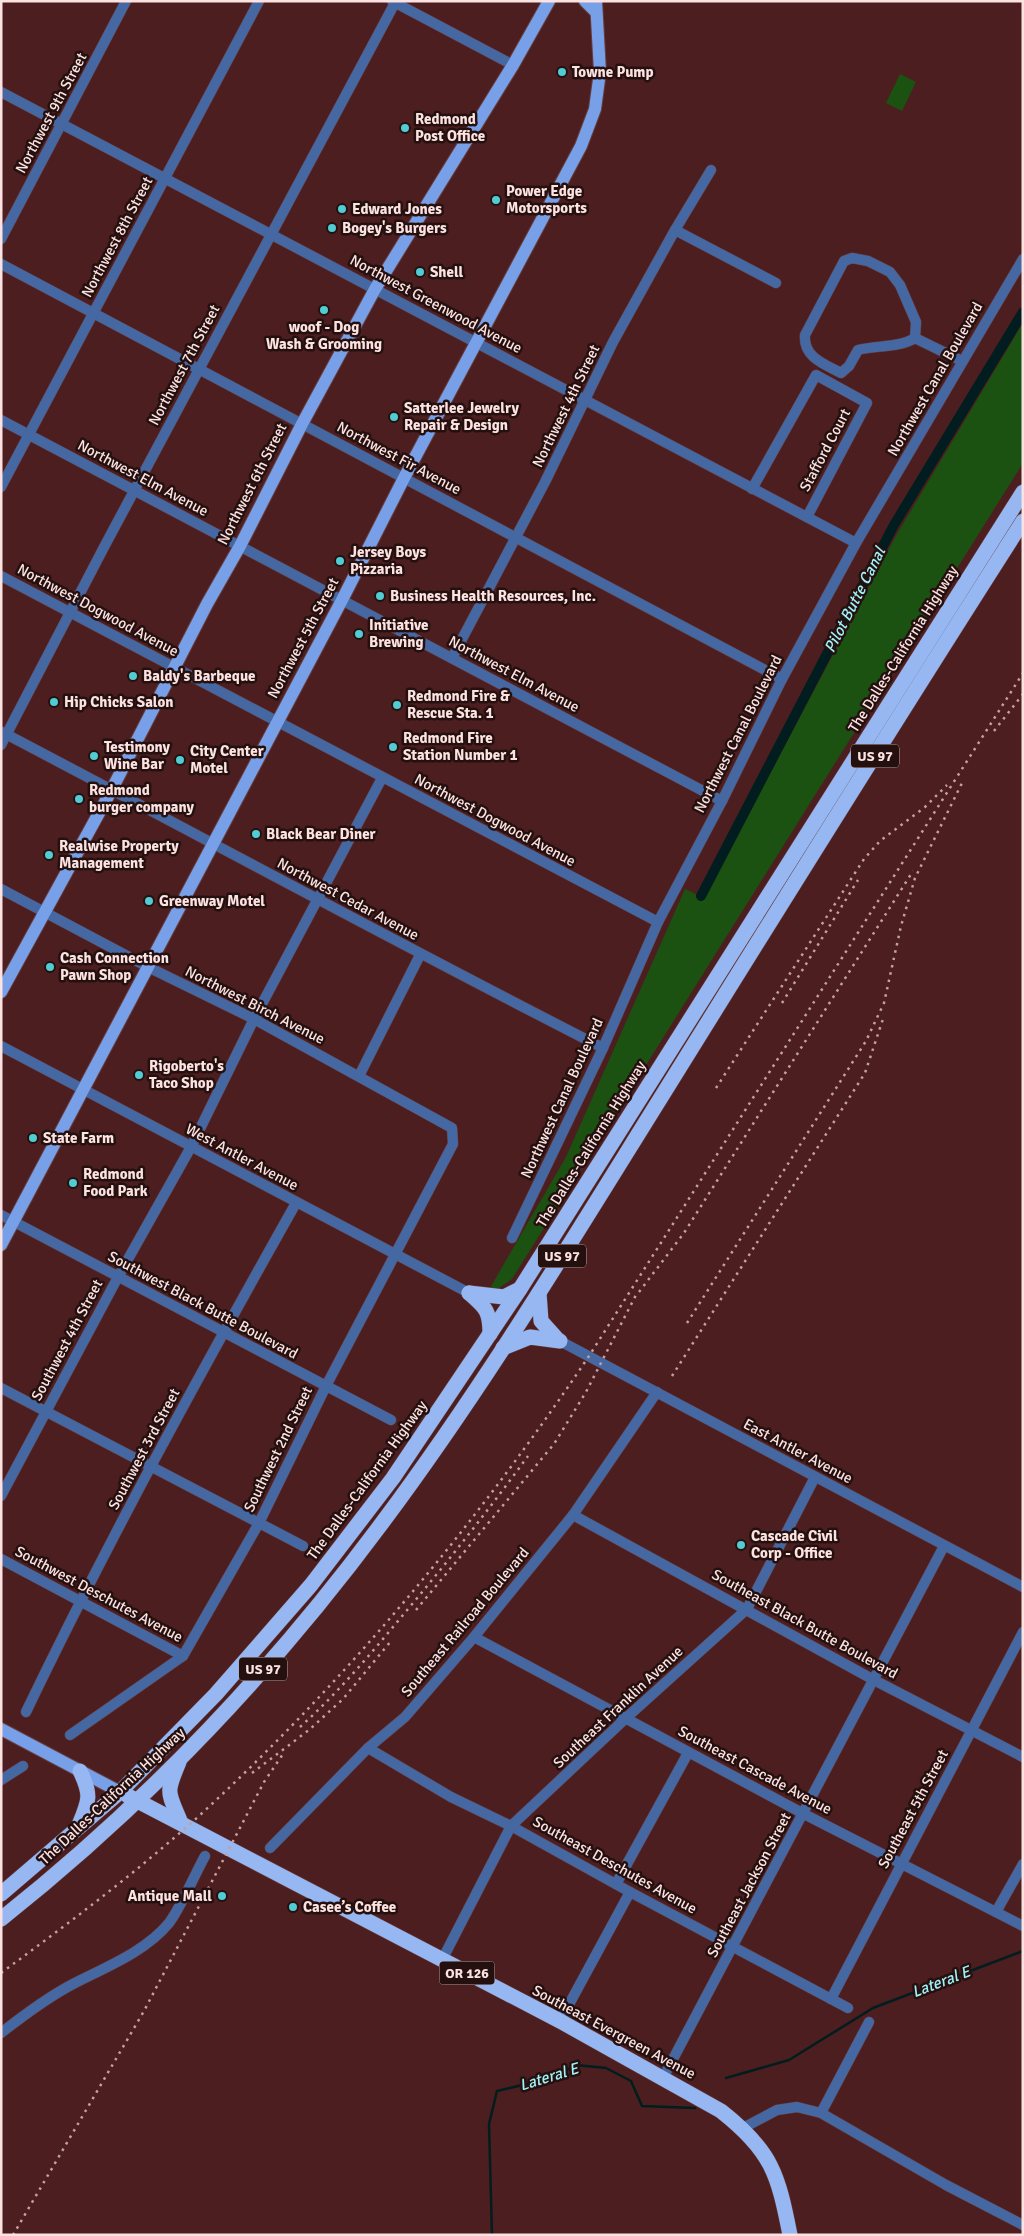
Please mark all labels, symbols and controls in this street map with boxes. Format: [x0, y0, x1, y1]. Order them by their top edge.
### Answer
street label: Northwest 9th Street [12, 50, 90, 176]
place label: Towne Pump [572, 63, 654, 81]
marker: Towne Pump [556, 66, 568, 78]
place label: Redmond Post Office [415, 110, 485, 145]
marker: Redmond Post Office [399, 122, 411, 134]
street label: Northwest 8th Street [78, 174, 156, 300]
place label: Power Edge Motorsports [506, 182, 587, 217]
marker: Power Edge Motorsports [490, 194, 502, 206]
place label: Edward Jones [352, 200, 442, 218]
marker: Edward Jones [336, 203, 348, 215]
place label: Bogey's Burgers [342, 219, 447, 237]
marker: Bogey's Burgers [326, 222, 338, 234]
street label: Northwest Greenwood Avenue [347, 251, 525, 357]
place label: Shell [430, 263, 463, 281]
marker: Shell [414, 266, 426, 278]
street label: Northwest Canal Boulevard [884, 299, 986, 459]
street label: Northwest 7th Street [145, 302, 223, 428]
marker: woof - Dog Wash & Grooming [318, 304, 330, 316]
place label: woof - Dog Wash & Grooming [266, 318, 382, 353]
street label: Northwest 4th Street [529, 342, 603, 470]
place label: Satterlee Jewelry Repair & Design [404, 399, 519, 434]
street label: Stafford Court [796, 406, 854, 494]
marker: Satterlee Jewelry Repair & Design [388, 411, 400, 423]
street label: Northwest Fir Avenue [334, 418, 464, 498]
street label: Northwest 6th Street [214, 420, 290, 548]
street label: Northwest Elm Avenue [75, 436, 211, 520]
place label: Jersey Boys Pizzaria [350, 543, 427, 578]
water label: Pilot Butte Canal [820, 543, 891, 656]
marker: Jersey Boys Pizzaria [334, 555, 346, 567]
street label: Northwest Dogwood Avenue [14, 560, 182, 660]
street label: The Dalles-California Highway [844, 562, 962, 736]
street label: Northwest 5th Street [264, 575, 342, 701]
place label: Business Health Resources, Inc. [390, 587, 596, 605]
marker: Business Health Resources, Inc. [374, 590, 386, 602]
place label: Initiative Brewing [369, 616, 429, 651]
marker: Initiative Brewing [353, 628, 365, 640]
street label: Northwest Elm Avenue [446, 632, 582, 716]
street label: Northwest Canal Boulevard [690, 652, 786, 816]
place label: Baldy's Barbeque [143, 667, 256, 685]
marker: Baldy's Barbeque [127, 670, 139, 682]
place label: Redmond Fire & Rescue Sta. 1 [407, 687, 510, 722]
place label: Hip Chicks Salon [64, 693, 173, 711]
marker: Hip Chicks Salon [48, 696, 60, 708]
marker: Redmond Fire & Rescue Sta. 1 [391, 699, 403, 711]
place label: Redmond Fire Station Number 1 [403, 729, 518, 764]
place label: Testimony Wine Bar [104, 738, 171, 773]
marker: Redmond Fire Station Number 1 [387, 741, 399, 753]
place label: City Center Motel [190, 742, 264, 777]
road number: US 97 [851, 744, 899, 768]
marker: Testimony Wine Bar [88, 750, 100, 762]
marker: City Center Motel [174, 754, 186, 766]
street label: Northwest Dogwood Avenue [411, 770, 579, 870]
place label: Redmond burger company [89, 781, 195, 816]
marker: Redmond burger company [73, 793, 85, 805]
place label: Black Bear Diner [266, 825, 376, 843]
marker: Black Bear Diner [250, 828, 262, 840]
place label: Realwise Property Management [59, 837, 179, 872]
marker: Realwise Property Management [43, 849, 55, 861]
street label: Northwest Cedar Avenue [274, 854, 422, 944]
place label: Greenway Motel [159, 892, 265, 910]
marker: Greenway Motel [143, 895, 155, 907]
place label: Cash Connection Pawn Shop [60, 949, 169, 984]
marker: Cash Connection Pawn Shop [44, 961, 56, 973]
street label: Northwest Birch Avenue [182, 962, 328, 1048]
street label: Northwest Canal Boulevard [517, 1015, 607, 1181]
place label: Rigoberto's Taco Shop [149, 1057, 224, 1092]
street label: The Dalles-California Highway [532, 1057, 650, 1231]
marker: Rigoberto's Taco Shop [133, 1069, 145, 1081]
street label: West Antler Avenue [183, 1120, 301, 1194]
place label: State Farm [43, 1129, 114, 1147]
marker: State Farm [27, 1132, 39, 1144]
place label: Redmond Food Park [83, 1165, 148, 1200]
marker: Redmond Food Park [67, 1177, 79, 1189]
road number: US 97 [538, 1244, 586, 1268]
street label: Southwest Black Butte Boulevard [105, 1247, 301, 1363]
street label: Southwest 4th Street [27, 1276, 107, 1404]
street label: Southwest 2nd Street [240, 1383, 316, 1515]
street label: Southwest 3rd Street [104, 1385, 184, 1513]
street label: The Dalles-California Highway [303, 1397, 431, 1563]
street label: East Antler Avenue [740, 1415, 856, 1487]
place label: Cascade Civil Corp - Office [751, 1527, 838, 1562]
marker: Cascade Civil Corp - Office [735, 1539, 747, 1551]
street label: Southwest Deschutes Avenue [12, 1542, 186, 1646]
street label: Southeast Railroad Boulevard [397, 1544, 533, 1700]
street label: Southeast Black Butte Boulevard [709, 1565, 901, 1683]
street label: Southeast Franklin Avenue [549, 1642, 687, 1772]
road number: US 97 [239, 1658, 287, 1680]
street label: Southeast Cascade Avenue [675, 1722, 835, 1818]
street label: The Dalles-California Highway [35, 1724, 189, 1868]
street label: Southeast 5th Street [874, 1747, 952, 1871]
street label: Southeast Jackson Street [703, 1810, 795, 1960]
street label: Southeast Deschutes Avenue [530, 1812, 700, 1918]
place label: Antique Mall [128, 1887, 212, 1905]
marker: Antique Mall [216, 1890, 228, 1902]
place label: Casee’s Coffee [303, 1898, 396, 1916]
marker: Casee’s Coffee [287, 1901, 299, 1913]
water label: Lateral E [909, 1961, 975, 2002]
road number: OR 126 [440, 1962, 494, 1985]
street label: Southeast Evergreen Avenue [529, 1981, 699, 2083]
water label: Lateral E [517, 2058, 583, 2095]

